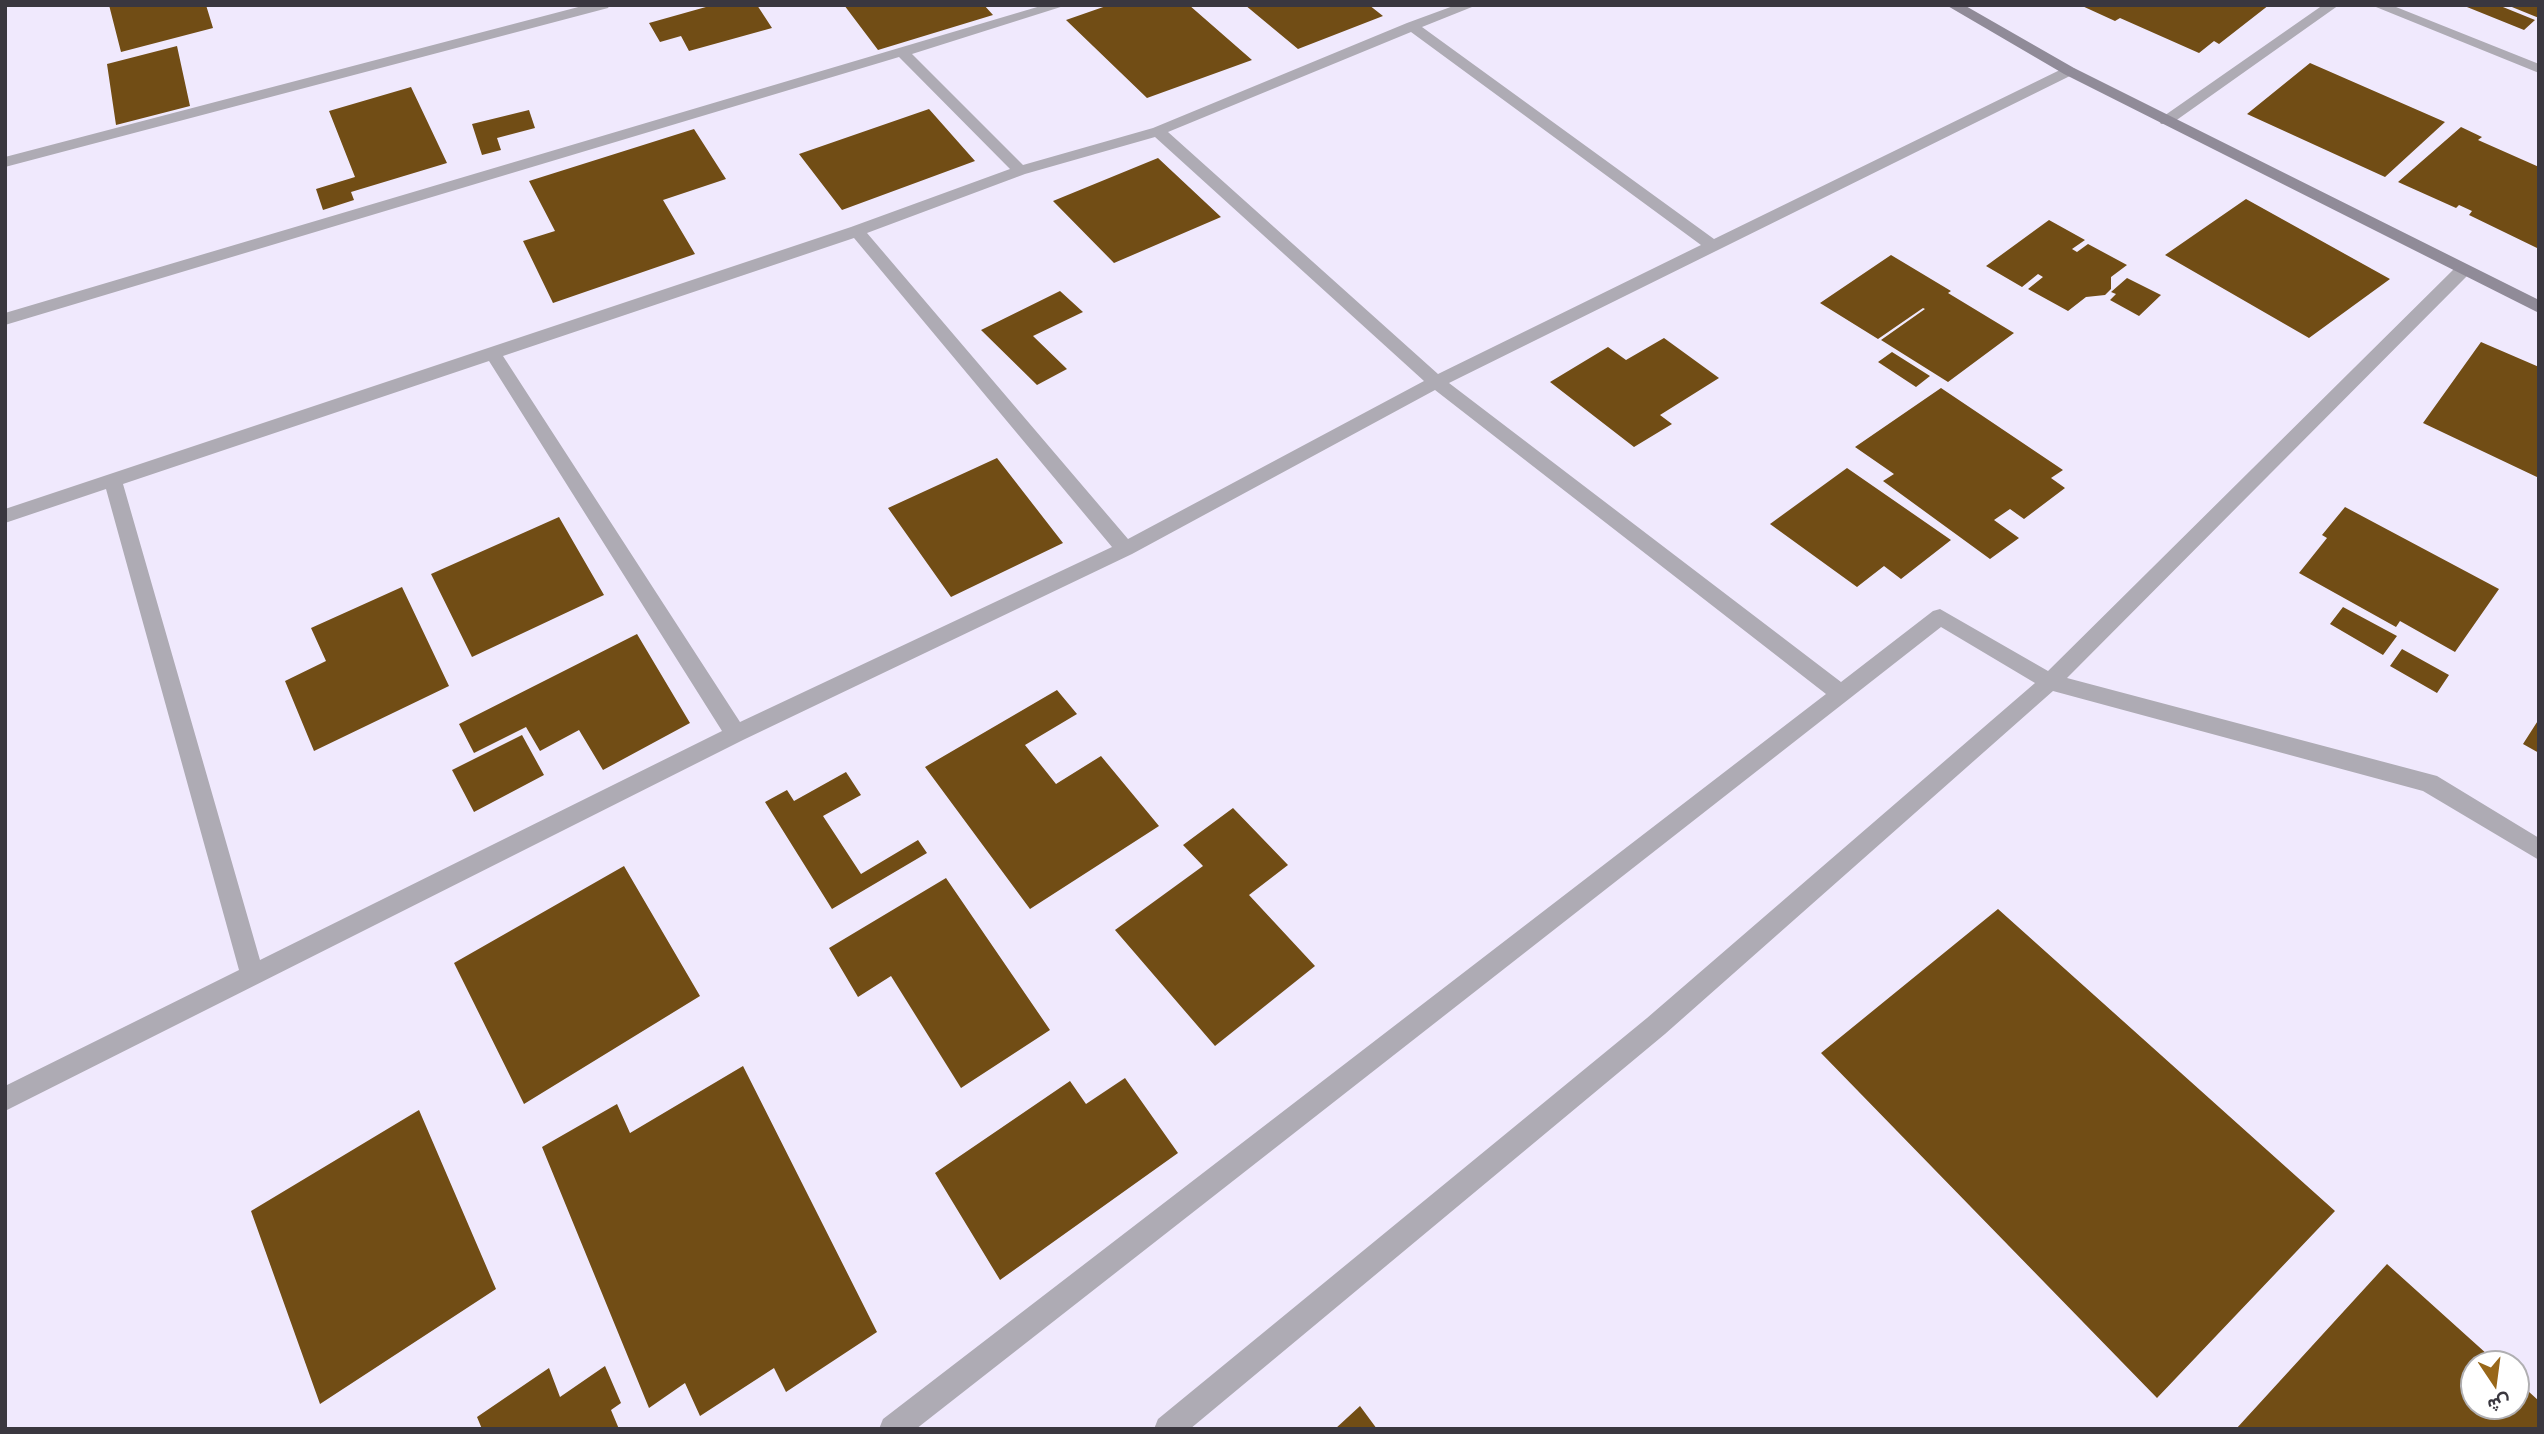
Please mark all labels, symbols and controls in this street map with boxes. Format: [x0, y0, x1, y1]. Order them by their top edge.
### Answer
north arrow [2460, 1350, 2530, 1420]
text: ش [2486, 1390, 2513, 1418]

